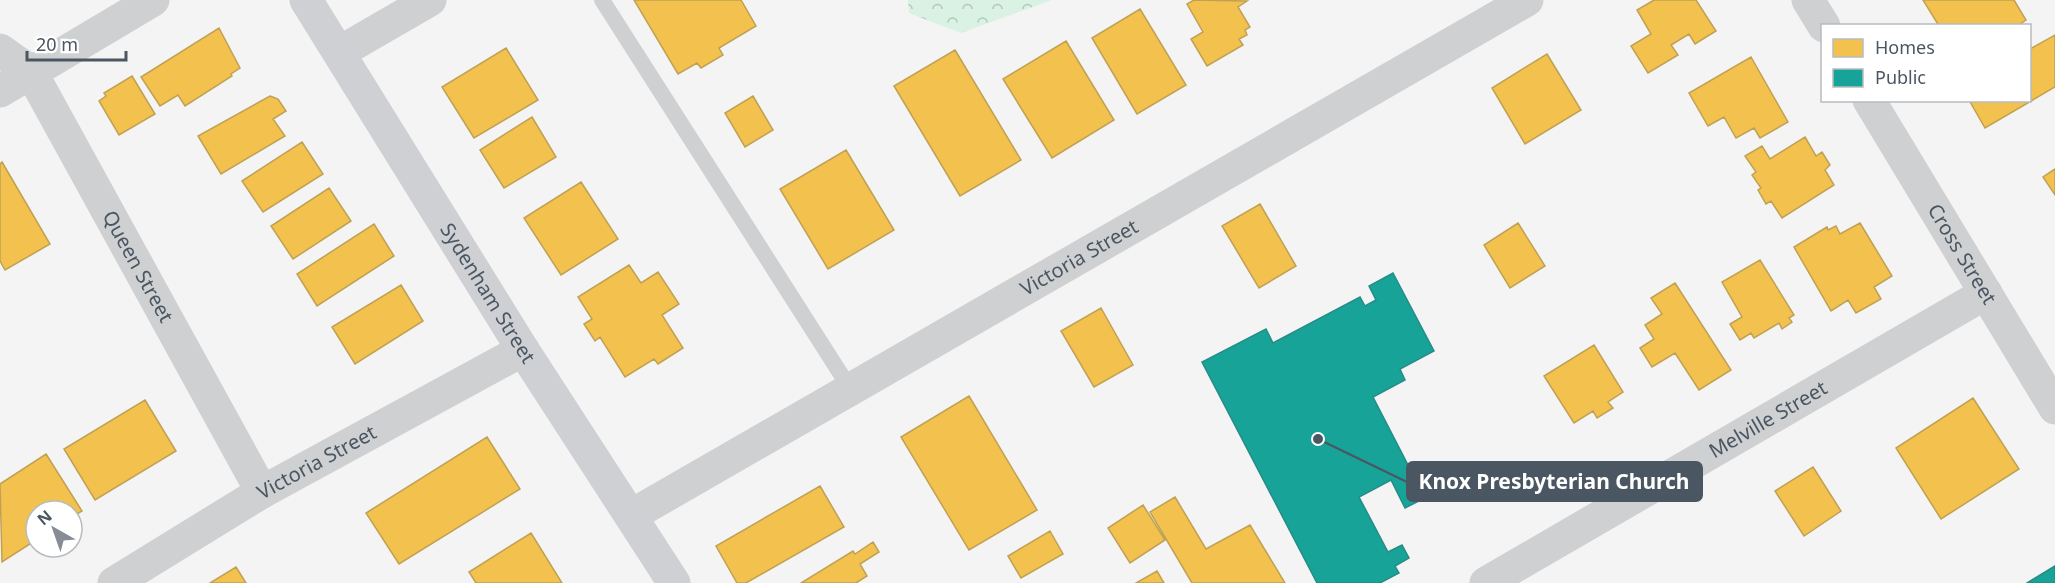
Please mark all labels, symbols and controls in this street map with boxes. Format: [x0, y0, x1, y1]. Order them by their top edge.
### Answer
scale bar [27, 24, 126, 62]
legend [1821, 24, 2031, 102]
text: 20 m [36, 32, 78, 56]
text: Homes [1875, 35, 1935, 59]
text: Public [1875, 65, 1926, 89]
street label: Cross Street [1922, 199, 2003, 309]
street label: Queen Street [97, 205, 180, 327]
street label: Victoria Street [1015, 213, 1143, 302]
street label: Sydenham Street [434, 218, 542, 368]
street label: Melville Street [1704, 374, 1832, 464]
street label: Victoria Street [252, 418, 381, 505]
callout: Knox Presbyterian Church [1407, 462, 1702, 501]
text: Knox Presbyterian Church [1418, 467, 1690, 495]
north arrow [24, 499, 84, 559]
text: N [32, 505, 56, 530]

